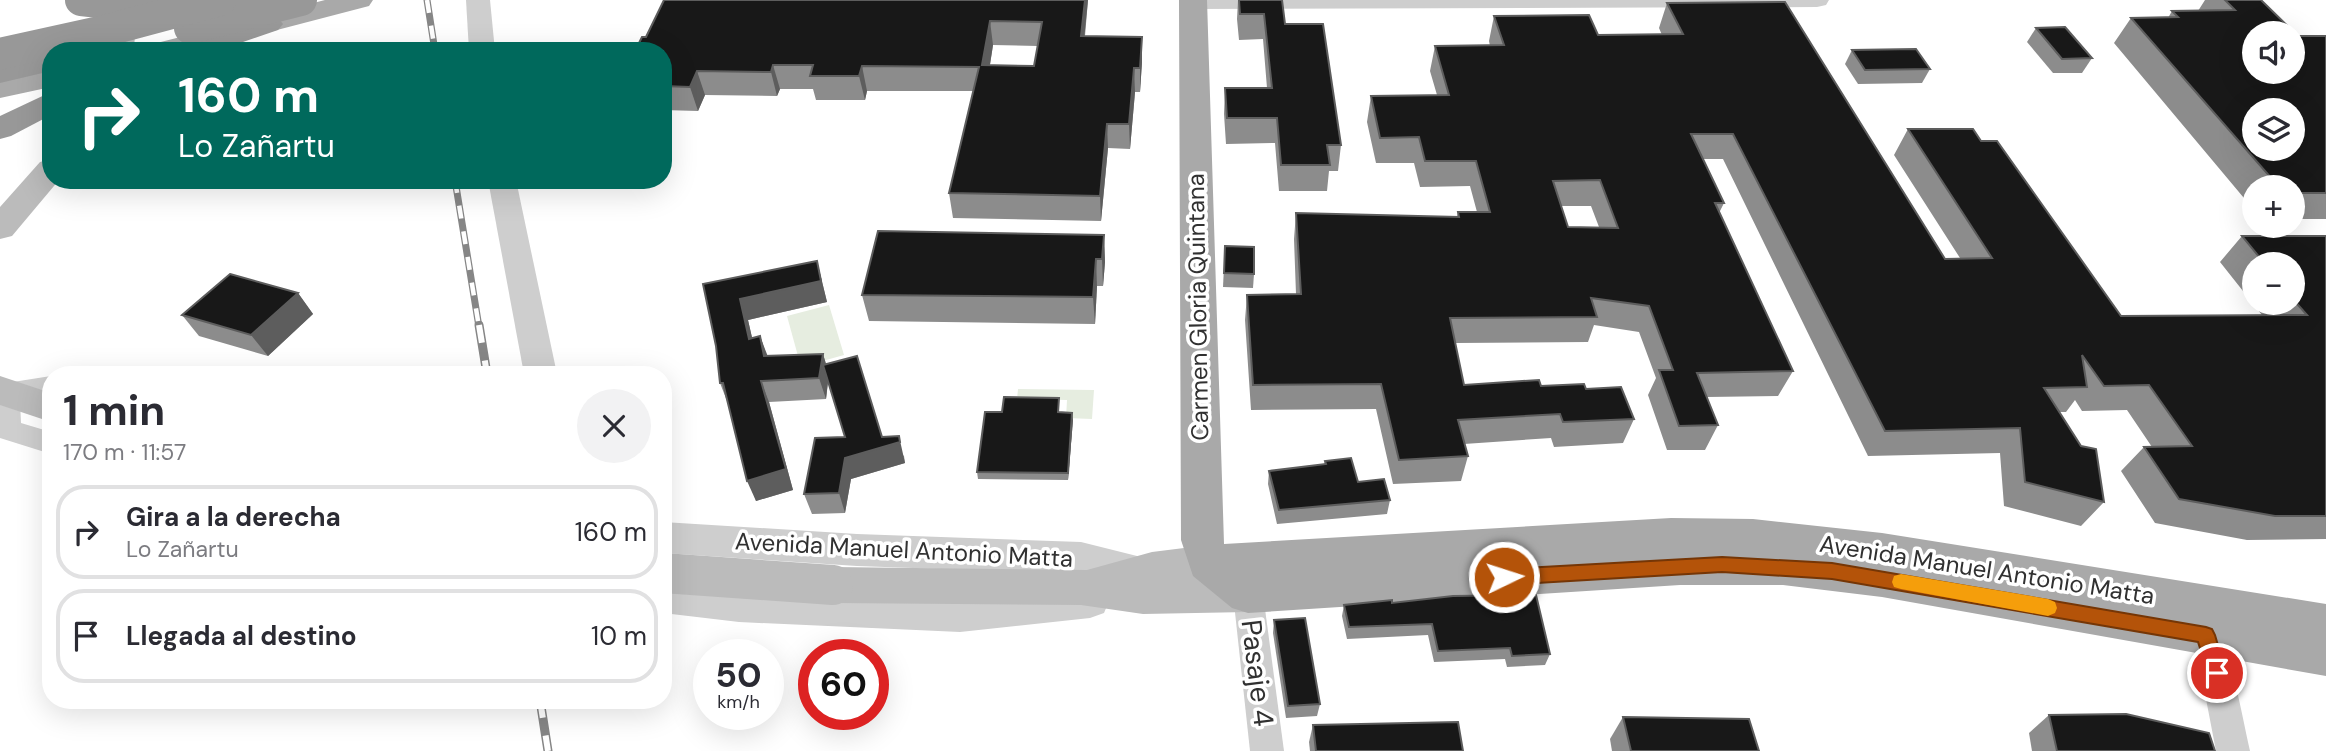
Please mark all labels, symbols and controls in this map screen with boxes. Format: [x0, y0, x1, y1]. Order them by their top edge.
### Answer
map controls [2242, 21, 2305, 315]
button: sound [2242, 21, 2305, 84]
text: 160 m [178, 63, 319, 127]
icon: right [63, 70, 154, 161]
button: layers [2242, 98, 2305, 161]
text: Lo Zañartu [178, 125, 335, 167]
street label: Carmen Gloria Quintana [1180, 173, 1215, 441]
button: + [2242, 175, 2305, 238]
button: − [2242, 252, 2305, 315]
text: 1 min [63, 383, 165, 438]
button: close [577, 389, 651, 463]
text: 170 m · 11:57 [63, 437, 186, 467]
text: Gira a la derecha [126, 500, 341, 534]
icon: right [67, 513, 105, 551]
text: 160 m [575, 515, 647, 549]
street label: Avenida Manuel Antonio Matta [734, 525, 1074, 574]
street label: Avenida Manuel Antonio Matta [1817, 528, 2157, 611]
text: Lo Zañartu [126, 534, 239, 564]
position arrow [1467, 540, 1541, 614]
icon: arrive [67, 617, 105, 655]
street label: Pasaje 4 [1233, 618, 1282, 729]
text: Llegada al destino [126, 619, 357, 653]
text: 10 m [591, 619, 647, 653]
speed limit sign: 60 [798, 639, 889, 730]
pin [2187, 643, 2247, 703]
text: 50 [715, 652, 762, 698]
icon: arrive [2198, 654, 2236, 692]
text: km/h [717, 690, 760, 714]

